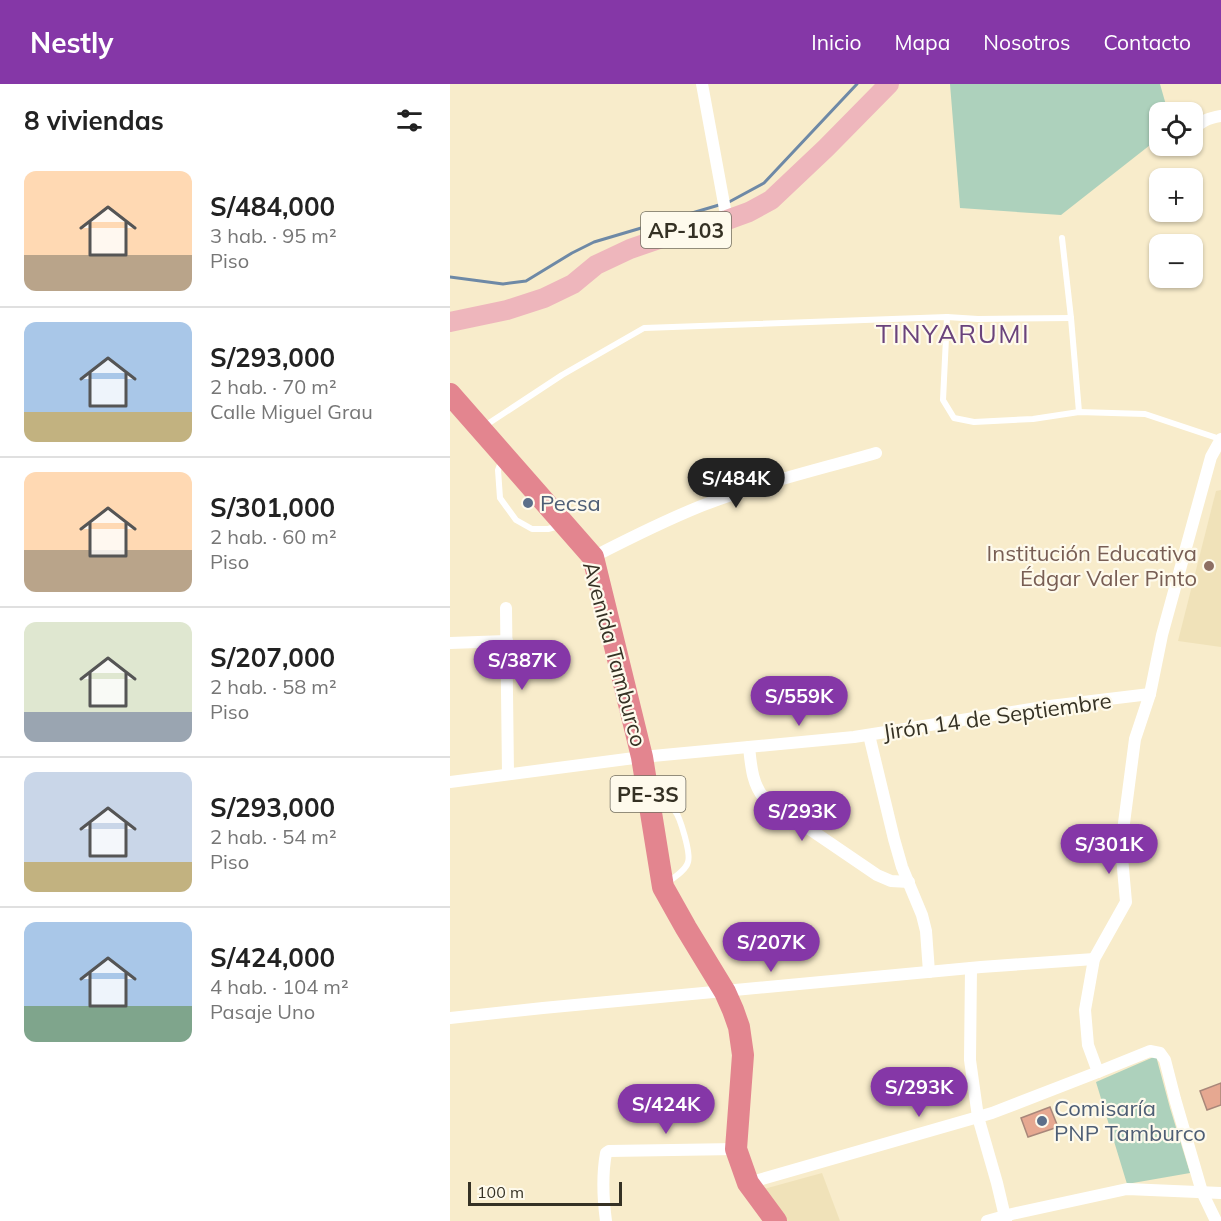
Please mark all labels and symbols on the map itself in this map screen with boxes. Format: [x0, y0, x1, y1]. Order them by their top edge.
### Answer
road number: AP-103 [641, 212, 731, 248]
district label: TINYARUMI [876, 317, 1030, 350]
pin: S/484K [687, 458, 785, 509]
place label: Pecsa [540, 489, 601, 517]
marker: Pecsa [521, 496, 535, 510]
place label: Institución Educativa Édgar Valer Pinto [987, 539, 1197, 592]
street label: Avenida Tamburco [577, 558, 653, 750]
marker: Institución Educativa Édgar Valer Pinto [1202, 559, 1216, 573]
pin: S/387K [473, 640, 571, 691]
pin: S/559K [750, 676, 848, 727]
street label: Jirón 14 de Septiembre [881, 686, 1113, 746]
road number: PE-3S [610, 776, 686, 812]
pin: S/293K [753, 791, 851, 842]
pin: S/301K [1060, 824, 1158, 875]
pin: S/207K [722, 922, 820, 973]
pin: S/293K [870, 1067, 968, 1118]
pin: S/424K [617, 1084, 715, 1135]
place label: Comisaría PNP Tamburco [1054, 1094, 1206, 1147]
marker: Comisaría PNP Tamburco [1035, 1114, 1049, 1128]
scale bar [468, 1179, 622, 1206]

